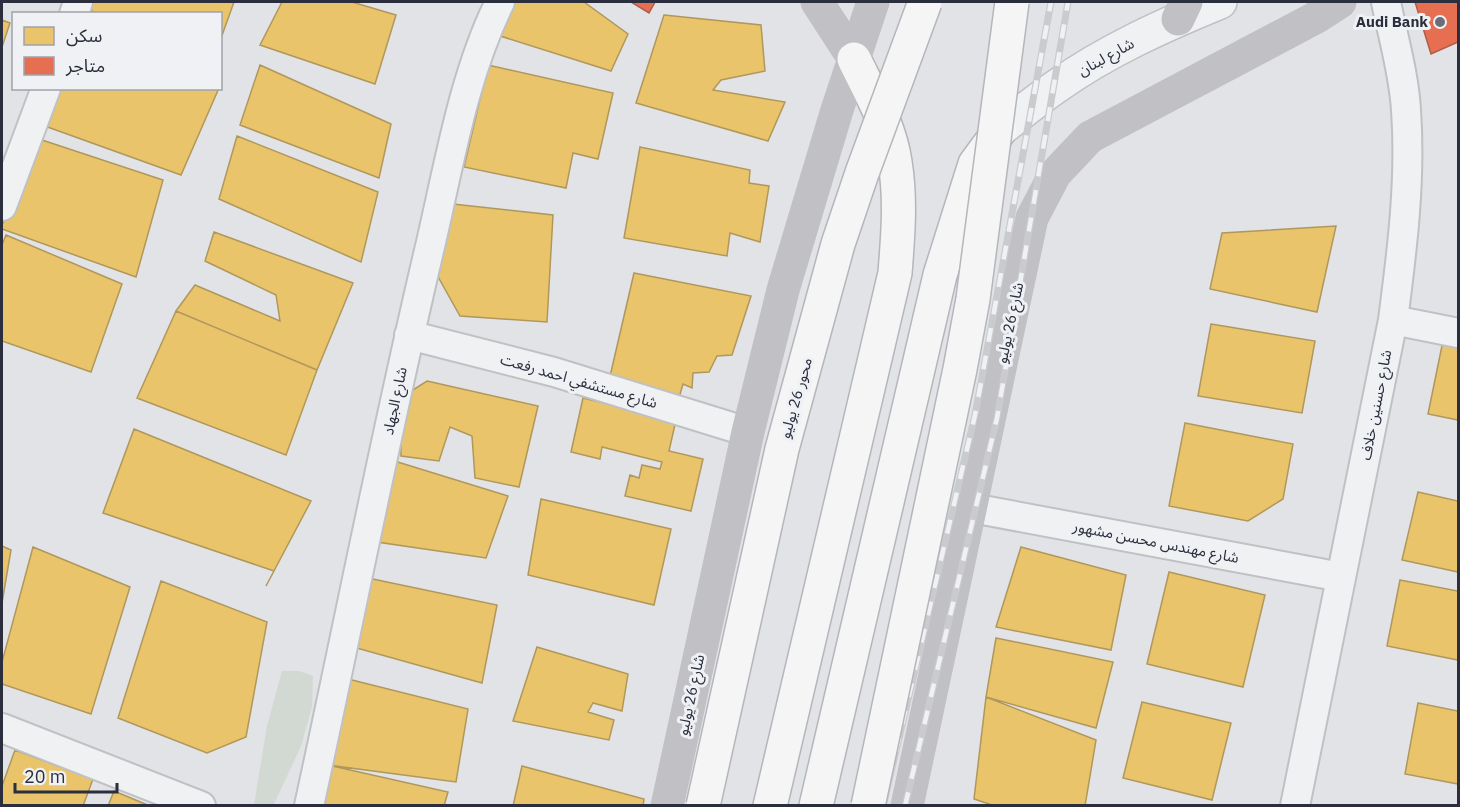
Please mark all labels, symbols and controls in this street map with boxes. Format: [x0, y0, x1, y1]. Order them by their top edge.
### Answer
legend [12, 12, 222, 90]
place label: Audi Bank [1356, 12, 1428, 31]
marker: Audi Bank [1433, 15, 1447, 29]
text: سكن [66, 24, 102, 47]
street label: شارع لبنان [1074, 33, 1139, 82]
text: متاجر [65, 54, 105, 77]
street label: شارع 26 يوليو [992, 280, 1030, 366]
street label: شارع حسنين خلاف [1355, 348, 1399, 462]
street label: شارع مستشفي احمد رفعت [498, 349, 660, 415]
street label: محور 26 يوليو [775, 355, 816, 441]
street label: شارع الجهاد [378, 365, 414, 437]
street label: شارع مهندس محسن مشهور [1070, 516, 1241, 570]
street label: شارع 26 يوليو [673, 652, 711, 738]
scale bar [15, 756, 117, 794]
text: 20 m [24, 765, 66, 788]

